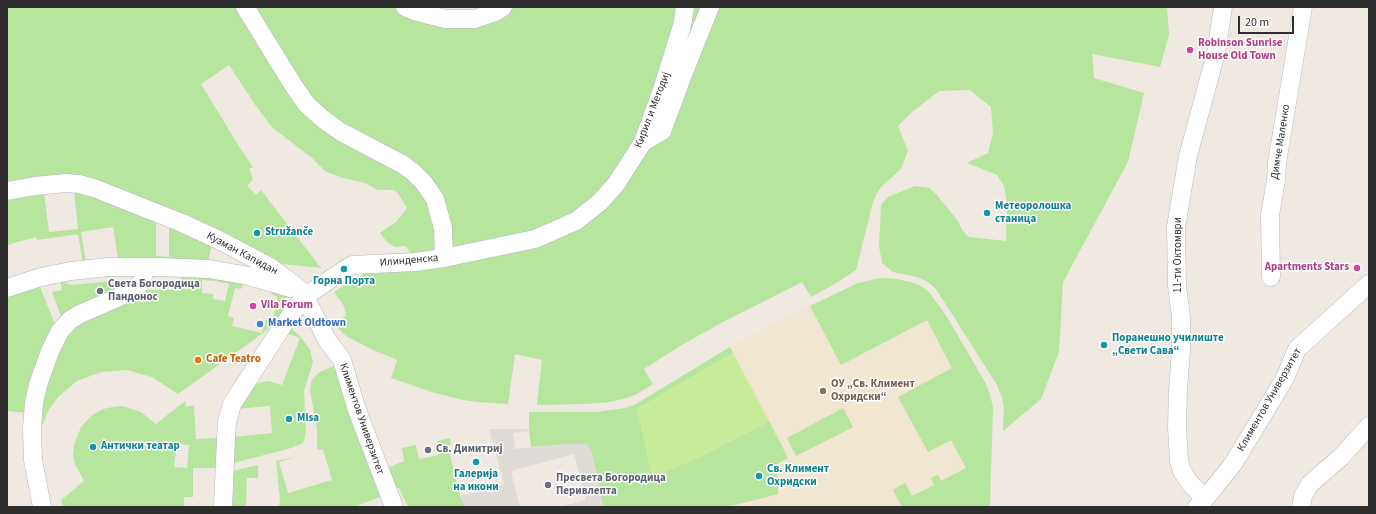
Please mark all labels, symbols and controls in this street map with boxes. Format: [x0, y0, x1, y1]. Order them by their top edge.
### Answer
scale bar [1240, 8, 1296, 34]
text: 20 m [1245, 14, 1269, 31]
place label: Robinson Sunrise House Old Town [1198, 37, 1282, 63]
marker: Robinson Sunrise House Old Town [1185, 45, 1195, 55]
street label: Кирил и Методиј [632, 70, 674, 150]
street label: Димче Маленко [1269, 104, 1293, 180]
place label: Метеоролошка станица [995, 200, 1071, 226]
marker: Метеоролошка станица [982, 208, 992, 218]
street label: 11-ти Октомври [1172, 217, 1186, 293]
place label: Stružanče [265, 226, 313, 240]
marker: Stružanče [252, 228, 262, 238]
street label: Кузман Капидан [204, 230, 280, 278]
street label: Илинденска [379, 252, 439, 270]
place label: Apartments Stars [1265, 261, 1349, 275]
marker: Apartments Stars [1352, 263, 1362, 273]
marker: Горна Порта [339, 264, 349, 274]
place label: Горна Порта [313, 275, 375, 289]
place label: Света Богородица Пандонос [108, 278, 200, 304]
marker: Света Богородица Пандонос [95, 286, 105, 296]
place label: Vila Forum [261, 299, 313, 313]
marker: Vila Forum [248, 301, 258, 311]
place label: Market Oldtown [268, 317, 346, 331]
marker: Market Oldtown [255, 319, 265, 329]
place label: Поранешно училиште „Свети Сава“ [1112, 332, 1224, 358]
marker: Поранешно училиште „Свети Сава“ [1099, 340, 1109, 350]
street label: Климентов Универзитет [1235, 346, 1305, 454]
place label: Cafe Teatro [206, 353, 261, 367]
marker: Cafe Teatro [193, 355, 203, 365]
street label: Климентов Универзитет [336, 361, 386, 477]
place label: ОУ „Св. Климент Охридски“ [831, 378, 915, 404]
marker: ОУ „Св. Климент Охридски“ [818, 386, 828, 396]
place label: Misa [297, 412, 319, 426]
marker: Misa [284, 414, 294, 424]
place label: Антички театар [101, 440, 180, 454]
marker: Антички театар [88, 442, 98, 452]
place label: Св. Димитриј [436, 443, 503, 457]
marker: Св. Димитриј [423, 445, 433, 455]
marker: Галерија на икони [471, 457, 481, 467]
place label: Св. Климент Охридски [767, 463, 829, 489]
place label: Галерија на икони [453, 468, 499, 494]
marker: Св. Климент Охридски [754, 471, 764, 481]
place label: Пресвета Богородица Перивлепта [556, 472, 666, 498]
marker: Пресвета Богородица Перивлепта [543, 480, 553, 490]

